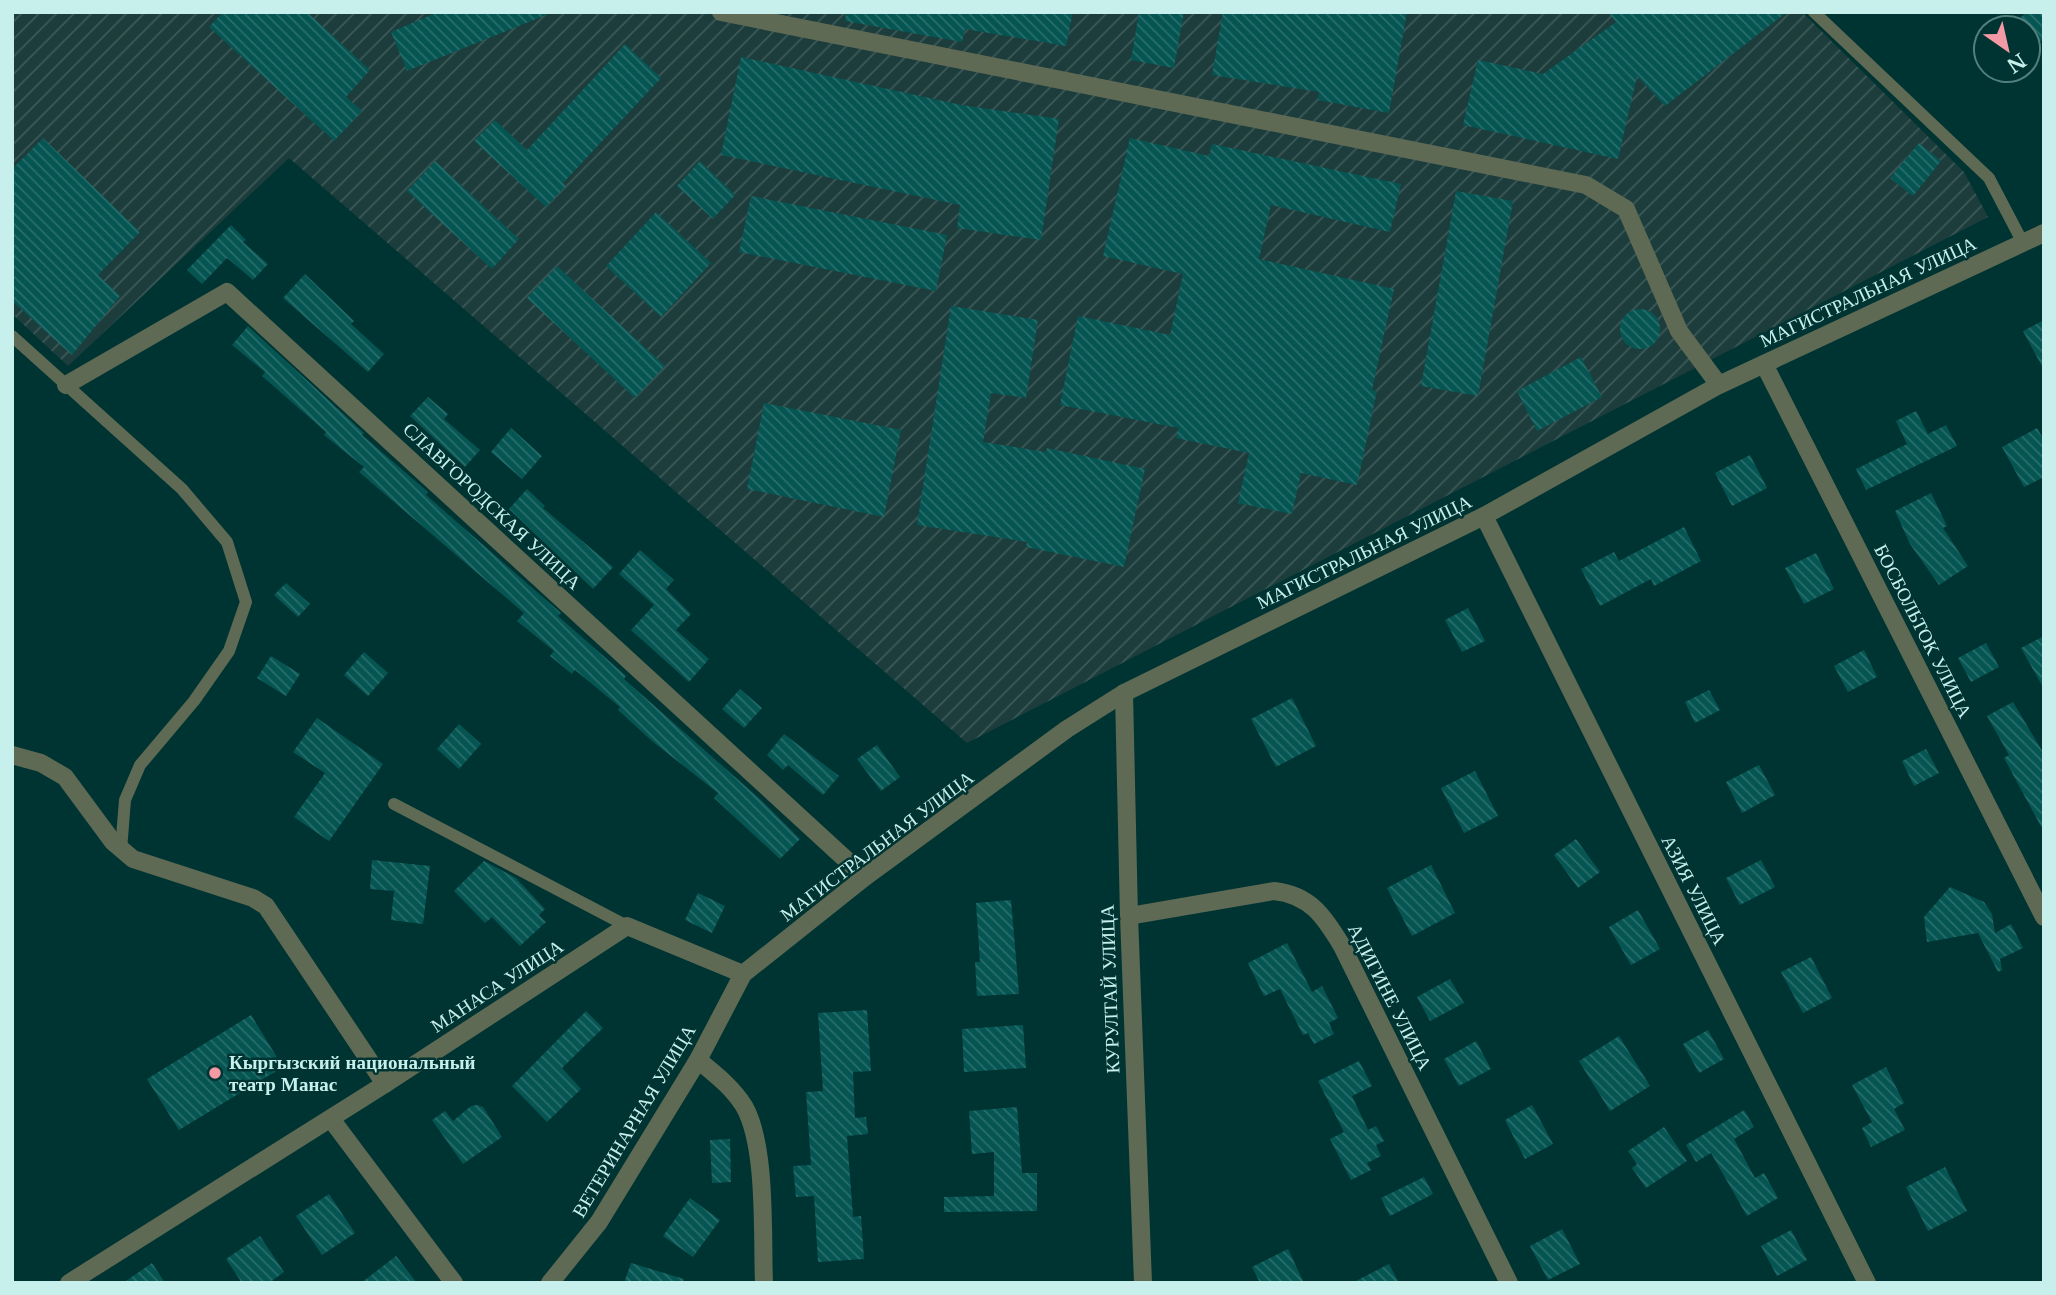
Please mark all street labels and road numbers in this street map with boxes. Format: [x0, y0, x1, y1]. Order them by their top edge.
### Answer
street label: МАГИСТРАЛЬНАЯ УЛИЦА [1756, 232, 1980, 352]
street label: СЛАВГОРОДСКАЯ УЛИЦА [398, 418, 586, 595]
street label: МАГИСТРАЛЬНАЯ УЛИЦА [1253, 490, 1475, 614]
street label: БОСБОЛЬТОК УЛИЦА [1869, 540, 1977, 722]
street label: МАГИСТРАЛЬНАЯ УЛИЦА [776, 766, 978, 926]
street label: АЗИЯ УЛИЦА [1657, 831, 1732, 949]
street label: КУРУЛТАЙ УЛИЦА [1096, 904, 1124, 1074]
street label: АДИГИНЕ УЛИЦА [1343, 920, 1437, 1074]
street label: МАНАСА УЛИЦА [426, 934, 568, 1037]
street label: ВЕТЕРИНАРНАЯ УЛИЦА [567, 1020, 701, 1222]

